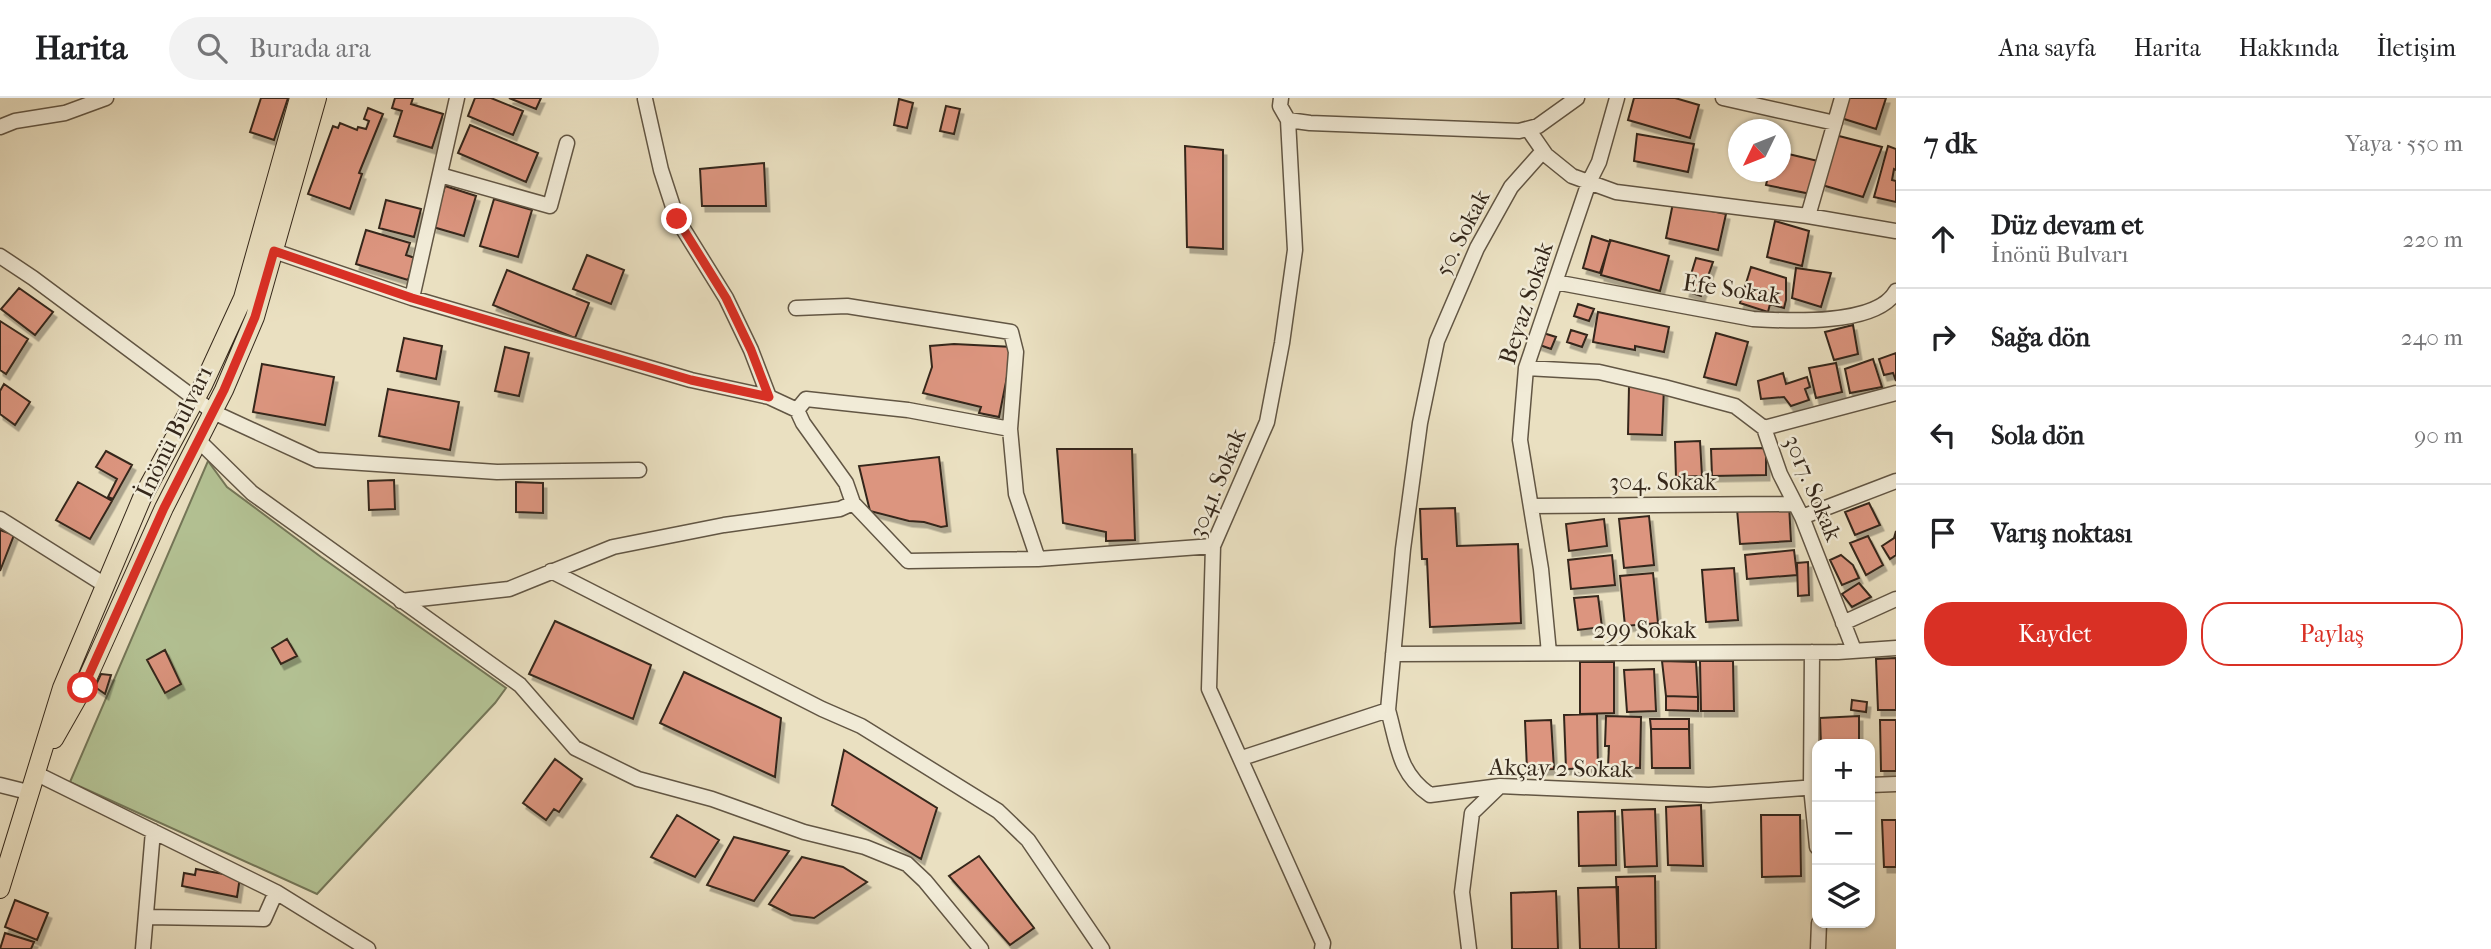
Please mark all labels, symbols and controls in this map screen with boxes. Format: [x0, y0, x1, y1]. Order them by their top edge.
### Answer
search box [169, 17, 659, 80]
text: Harita [35, 29, 127, 68]
icon: search [193, 29, 231, 67]
text: Burada ara [249, 33, 371, 64]
text: Ana sayfa [1999, 34, 2096, 62]
text: Harita [2134, 34, 2201, 62]
text: Hakkında [2239, 34, 2339, 62]
text: İletişim [2377, 34, 2456, 62]
north arrow [1728, 119, 1791, 182]
text: 7 dk [1924, 126, 1977, 161]
text: Yaya · 550 m [2345, 130, 2463, 157]
street label: 50. Sokak [1428, 184, 1496, 281]
route end [661, 203, 692, 234]
text: Düz devam et [1991, 210, 2144, 241]
icon: ahead [1924, 220, 1962, 258]
text: 220 m [2403, 226, 2463, 253]
street label: Beyaz Sokak [1493, 238, 1559, 368]
text: İnönü Bulvarı [1991, 241, 2128, 268]
street label: Efe Sokak [1681, 268, 1784, 310]
icon: right [1924, 318, 1962, 356]
text: Sağa dön [1991, 322, 2090, 353]
text: 240 m [2401, 324, 2463, 351]
street label: İnönü Bulvarı [129, 361, 218, 503]
icon: left [1924, 416, 1962, 454]
text: Sola dön [1991, 420, 2084, 451]
text: 90 m [2414, 422, 2463, 449]
street label: 3041. Sokak [1182, 424, 1252, 542]
street label: 3017. Sokak [1778, 431, 1848, 546]
street label: 304. Sokak [1609, 468, 1717, 496]
icon: arrive [1924, 514, 1962, 552]
text: Varış noktası [1991, 518, 2132, 549]
button: Kaydet [1924, 602, 2187, 666]
button: Paylaş [2201, 602, 2463, 666]
street label: 299 Sokak [1594, 616, 1697, 644]
route start [67, 672, 98, 703]
map controls [1812, 739, 1875, 928]
button: + [1812, 739, 1875, 802]
street label: Akçay 2 Sokak [1487, 753, 1634, 784]
button: − [1812, 802, 1875, 865]
button: layers [1812, 865, 1875, 928]

